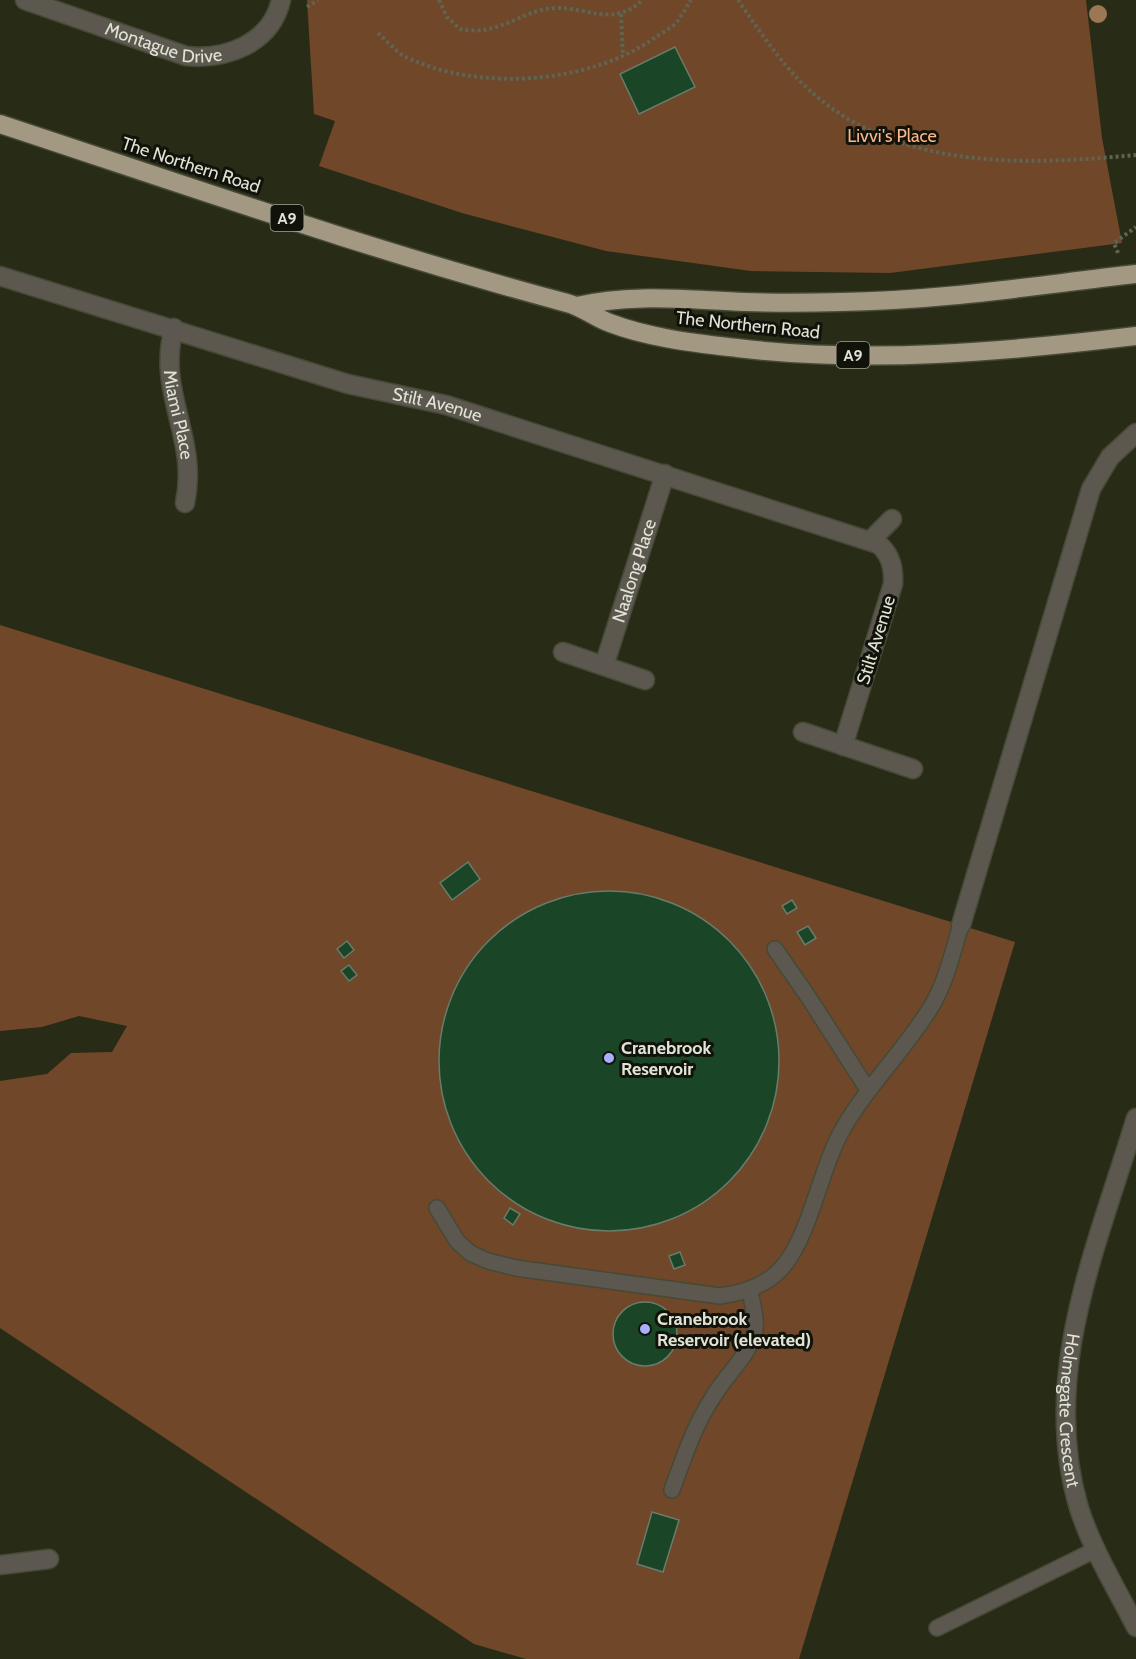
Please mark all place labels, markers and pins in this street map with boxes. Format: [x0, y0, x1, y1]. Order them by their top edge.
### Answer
place label: Cranebrook Reservoir [621, 1037, 712, 1080]
marker: Cranebrook Reservoir [602, 1051, 616, 1065]
place label: Cranebrook Reservoir (elevated) [657, 1308, 811, 1351]
marker: Cranebrook Reservoir (elevated) [638, 1322, 652, 1336]

